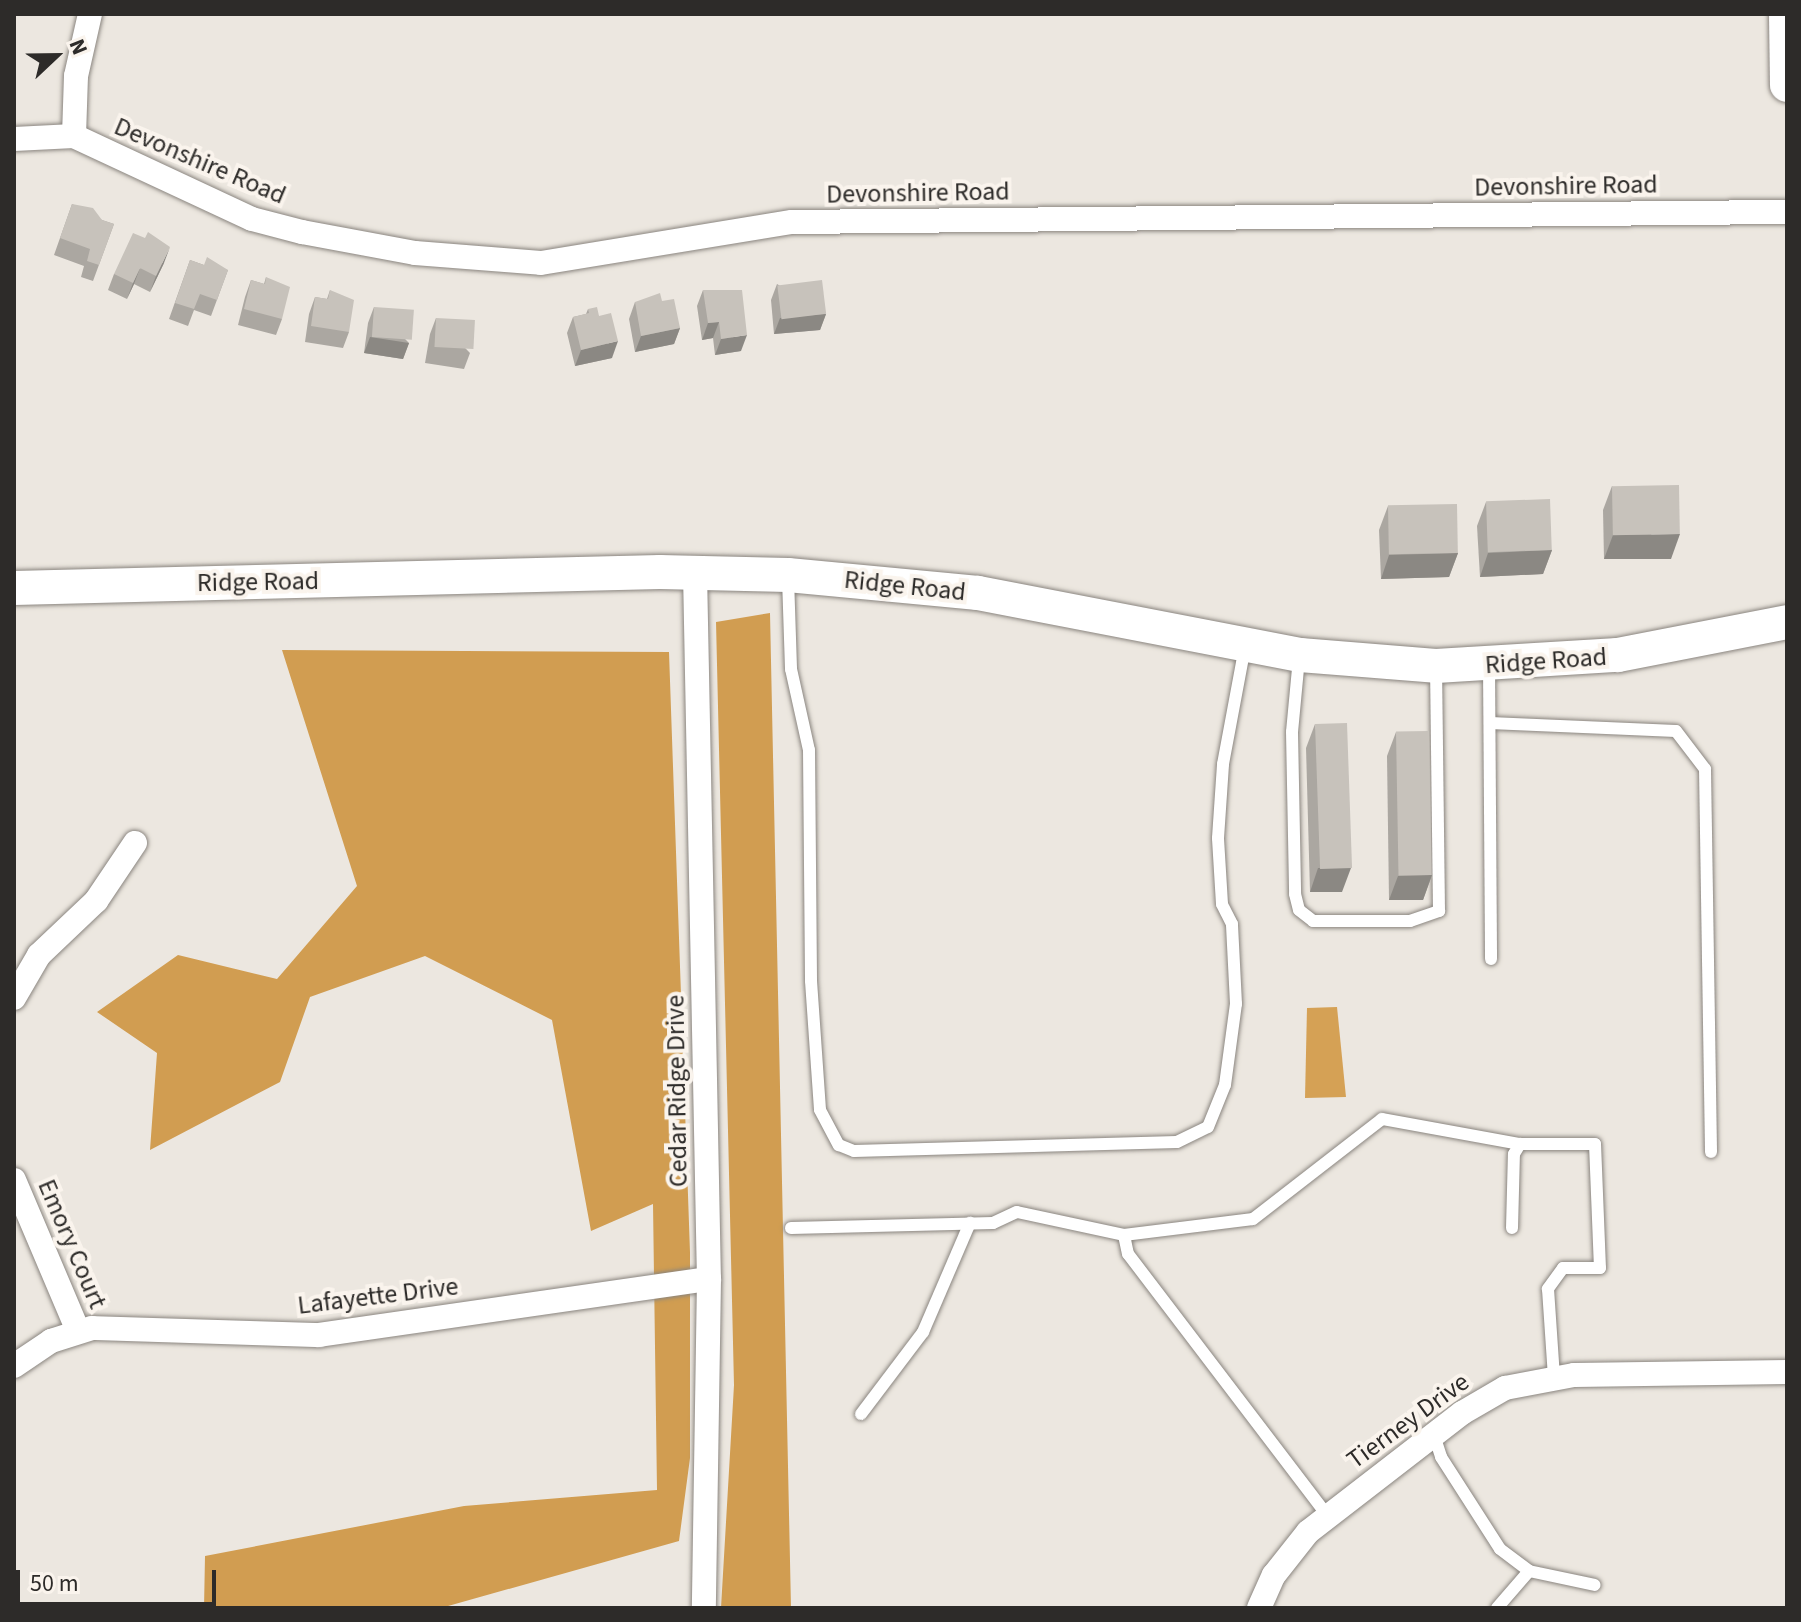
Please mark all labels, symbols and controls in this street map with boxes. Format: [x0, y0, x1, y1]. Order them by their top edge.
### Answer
north arrow [16, 16, 96, 96]
text: N [61, 34, 96, 60]
street label: Devonshire Road [109, 111, 291, 211]
street label: Devonshire Road [1474, 169, 1658, 203]
street label: Devonshire Road [826, 176, 1010, 210]
street label: Ridge Road [843, 564, 967, 608]
street label: Ridge Road [197, 565, 319, 599]
street label: Ridge Road [1484, 641, 1608, 681]
street label: Cedar Ridge Drive [660, 995, 694, 1187]
street label: Emory Court [31, 1175, 113, 1313]
street label: Lafayette Drive [296, 1271, 460, 1321]
street label: Tierney Drive [1341, 1366, 1475, 1476]
scale bar [20, 1554, 220, 1604]
text: 50 m [30, 1566, 79, 1601]

